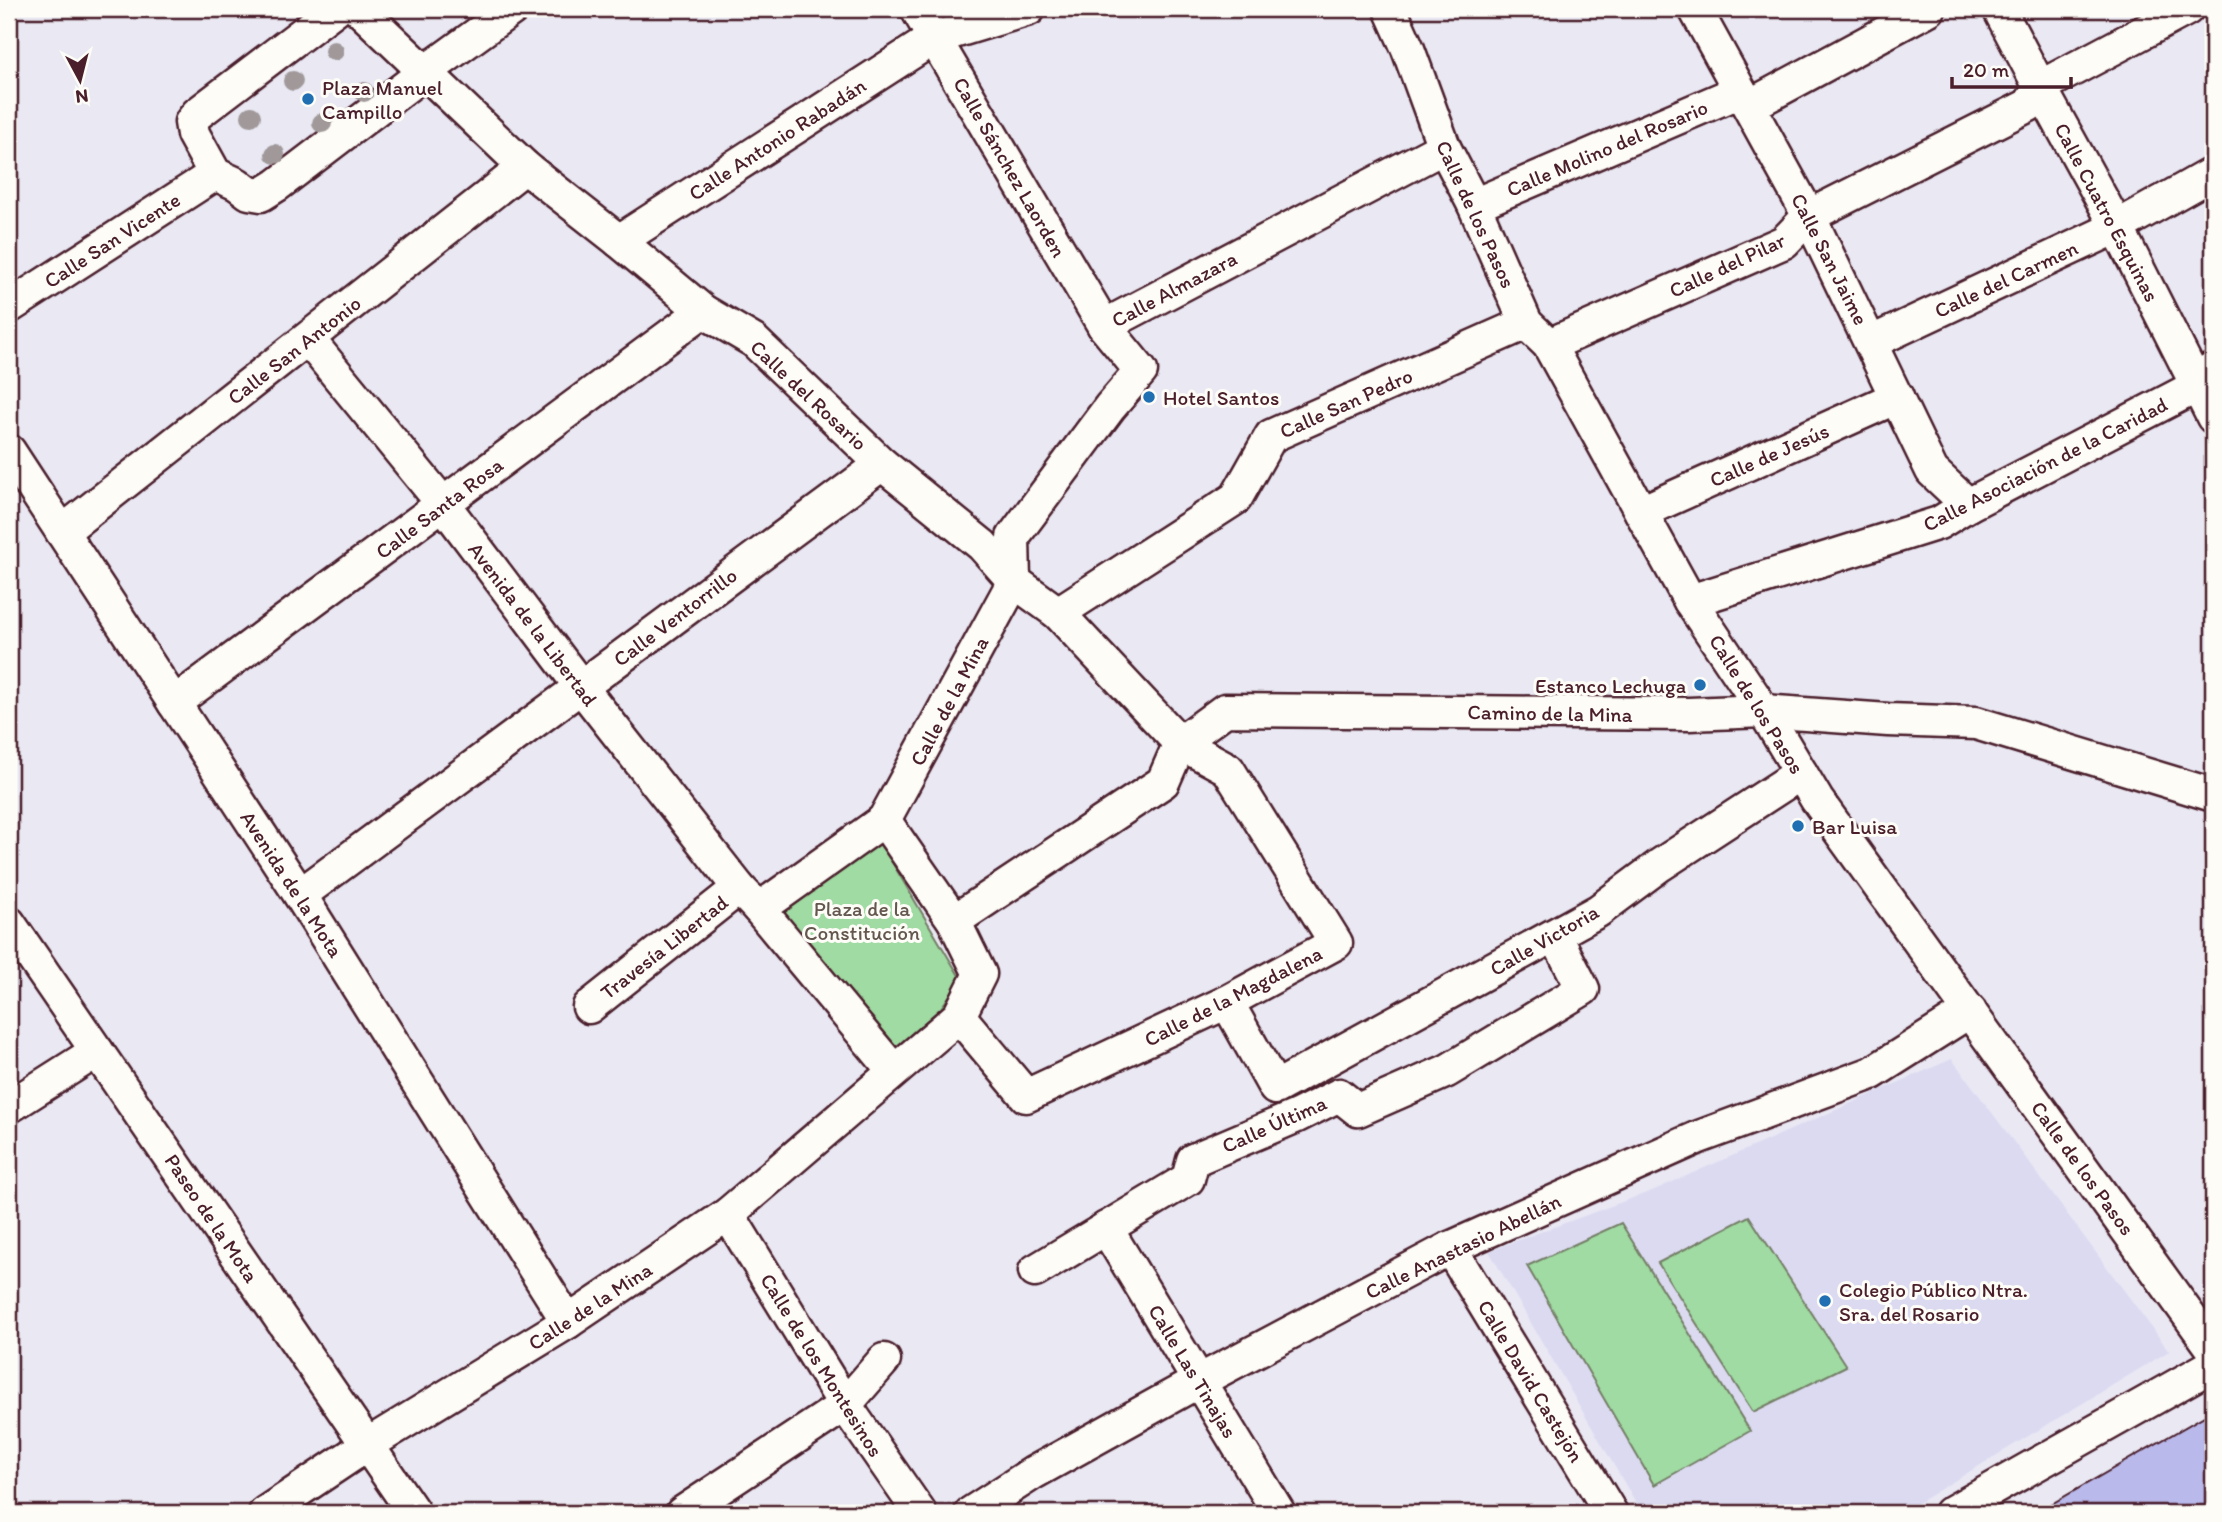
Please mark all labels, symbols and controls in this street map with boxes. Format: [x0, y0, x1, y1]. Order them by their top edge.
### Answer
north arrow [46, 46, 116, 116]
scale bar [1952, 46, 2072, 90]
text: 20 m [1963, 57, 2010, 82]
street label: Calle Antonio Rabadán [684, 72, 870, 206]
street label: Calle Sánchez Laorden [948, 72, 1072, 262]
place label: Plaza Manuel Campillo [322, 75, 443, 124]
text: N [74, 84, 90, 109]
marker: Plaza Manuel Campillo [300, 91, 316, 107]
street label: Calle Molino del Rosario [1503, 94, 1711, 202]
street label: Calle Cuatro Esquinas [2049, 118, 2165, 306]
street label: Calle de los Pasos [1431, 136, 1521, 292]
street label: Calle San Vicente [39, 187, 185, 293]
street label: Calle San Jaime [1786, 189, 1874, 329]
street label: Calle del Pilar [1665, 227, 1790, 303]
street label: Calle del Carmen [1930, 235, 2082, 323]
street label: Calle Almazara [1107, 246, 1241, 332]
street label: Calle San Antonio [222, 290, 366, 410]
street label: Calle del Rosario [745, 334, 873, 456]
street label: Calle San Pedro [1276, 363, 1416, 443]
place label: Hotel Santos [1163, 385, 1279, 410]
marker: Hotel Santos [1141, 389, 1157, 405]
street label: Calle Asociación de la Caridad [1919, 391, 2171, 537]
street label: Calle de Jesús [1705, 418, 1833, 492]
street label: Calle Santa Rosa [370, 452, 508, 564]
street label: Avenida de la Libertad [463, 537, 603, 711]
street label: Calle Ventorrillo [608, 562, 742, 672]
street label: Calle de los Pasos [1704, 630, 1810, 778]
street label: Calle de la Mina [904, 632, 994, 770]
place label: Estanco Lechuga [1535, 673, 1686, 698]
marker: Estanco Lechuga [1692, 677, 1708, 693]
street label: Camino de la Mina [1467, 699, 1633, 727]
street label: Avenida de la Mota [235, 806, 349, 962]
place label: Bar Luisa [1812, 814, 1897, 839]
marker: Bar Luisa [1790, 818, 1806, 834]
street label: Travesía Libertad [595, 889, 733, 1005]
park label: Plaza de la Constitución [804, 896, 920, 945]
street label: Calle Victoria [1485, 899, 1603, 981]
street label: Calle de la Magdalena [1140, 940, 1326, 1052]
street label: Calle Última [1218, 1090, 1330, 1158]
street label: Calle de los Pasos [2026, 1096, 2140, 1240]
street label: Paseo de la Mota [160, 1149, 264, 1287]
street label: Calle Anastasio Abellán [1361, 1188, 1565, 1304]
street label: Calle de la Mina [523, 1257, 657, 1355]
street label: Calle de los Montesinos [755, 1269, 889, 1461]
place label: Colegio Público Ntra. Sra. del Rosario [1839, 1277, 2028, 1326]
marker: Colegio Público Ntra. Sra. del Rosario [1817, 1293, 1833, 1309]
street label: Calle David Castejón [1473, 1295, 1589, 1467]
street label: Calle Las Tinajas [1143, 1300, 1243, 1442]

